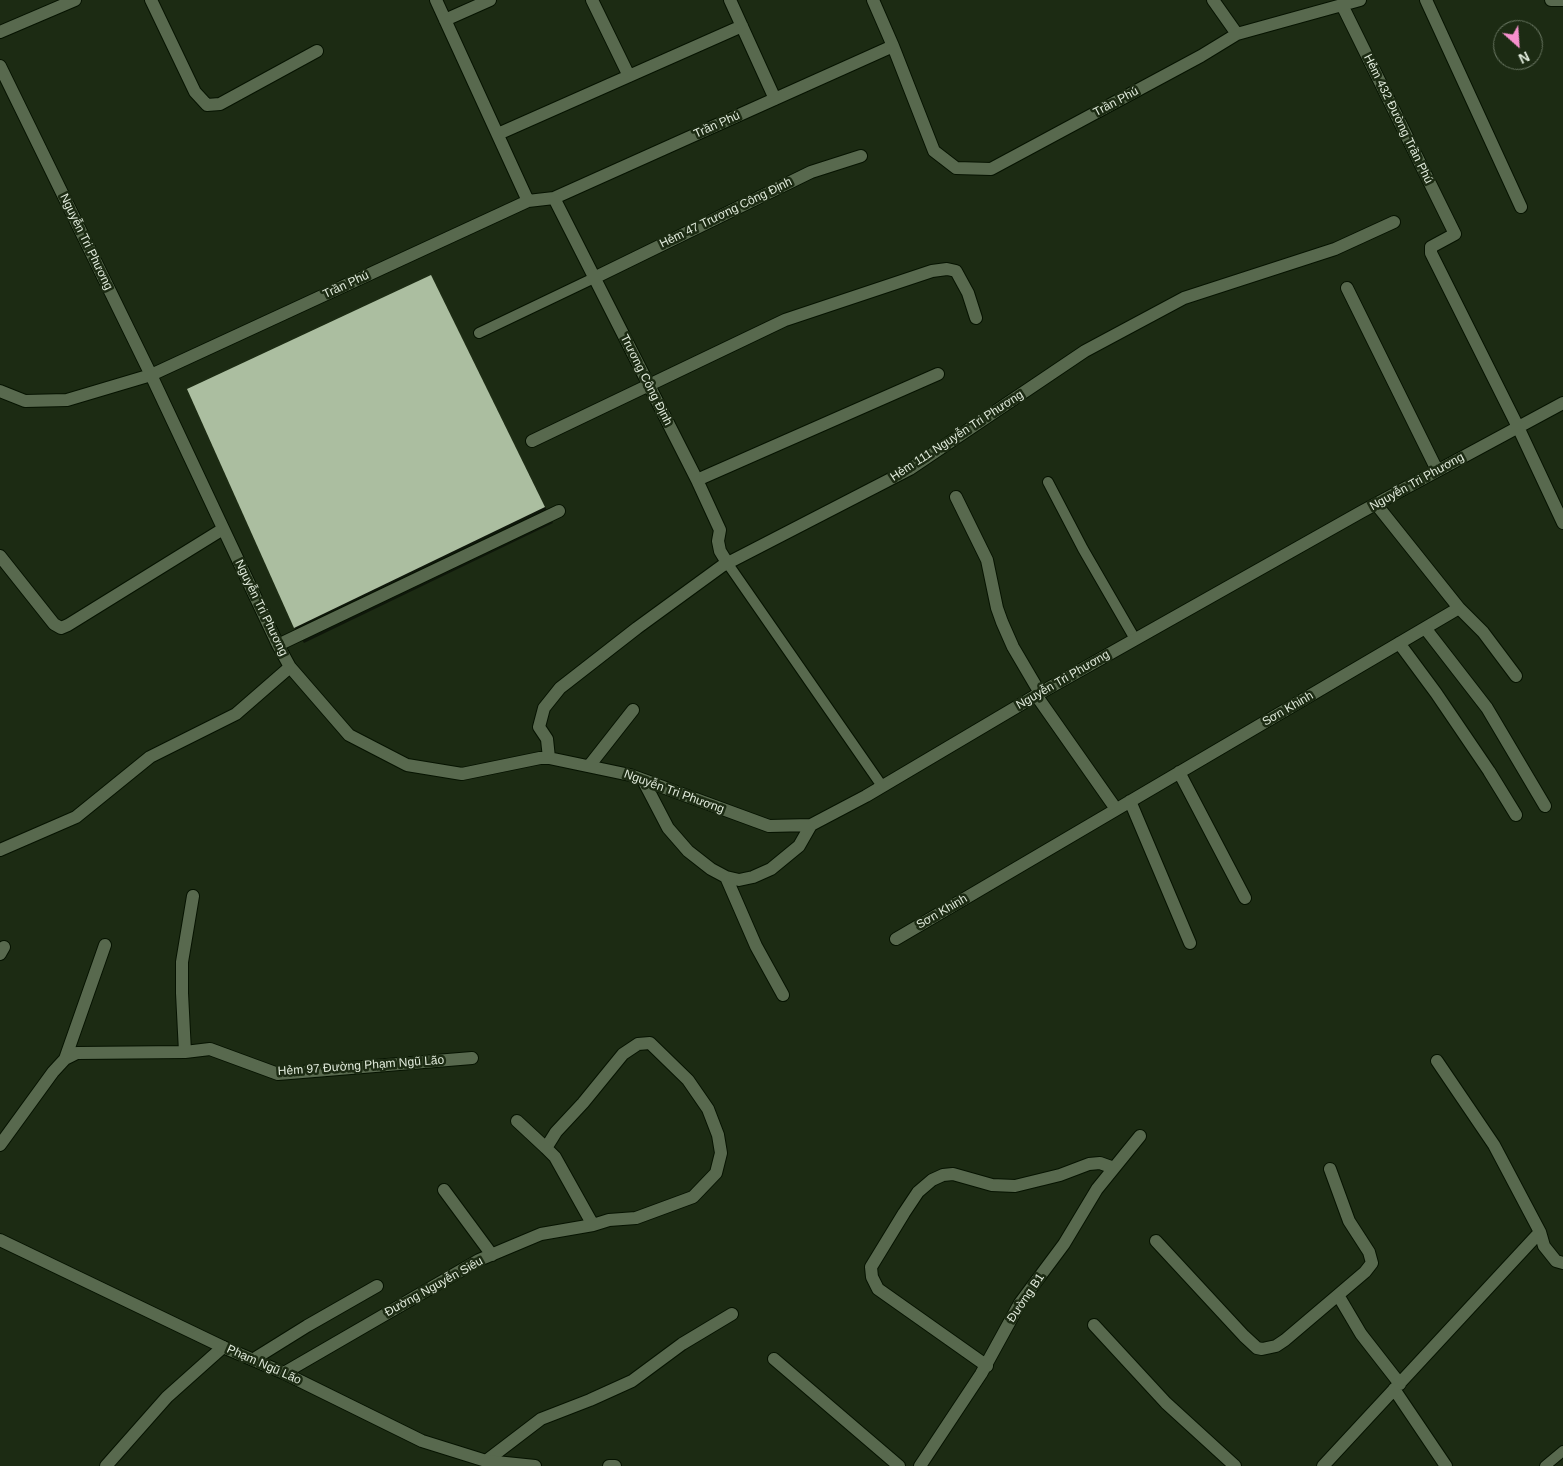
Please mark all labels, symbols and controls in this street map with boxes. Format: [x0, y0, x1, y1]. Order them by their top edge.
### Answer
north arrow [1493, 20, 1543, 70]
text: N [1516, 48, 1532, 67]
street label: Hẻm 432 Đường Trần Phú [1360, 52, 1436, 186]
street label: Trần Phú [1091, 84, 1141, 120]
street label: Trần Phú [692, 108, 742, 142]
street label: Hẻm 47 Trương Công Định [657, 175, 795, 251]
street label: Nguyễn Tri Phương [56, 191, 116, 293]
street label: Trần Phú [321, 268, 371, 302]
street label: Trương Công Định [617, 332, 675, 428]
street label: Hẻm 111 Nguyễn Tri Phương [888, 388, 1026, 484]
street label: Nguyễn Tri Phương [1367, 450, 1467, 514]
street label: Nguyễn Tri Phương [231, 557, 291, 659]
street label: Nguyễn Tri Phương [1014, 647, 1112, 713]
street label: Sơn Khinh [1260, 689, 1316, 729]
street label: Nguyễn Tri Phương [622, 767, 726, 817]
street label: Sơn Khinh [914, 892, 970, 932]
street label: Hẻm 97 Đường Phạm Ngũ Lão [277, 1053, 445, 1079]
street label: Đường Nguyễn Siêu [382, 1254, 486, 1320]
street label: Đường B1 [1004, 1271, 1048, 1325]
street label: Phạm Ngũ Lão [225, 1342, 303, 1388]

